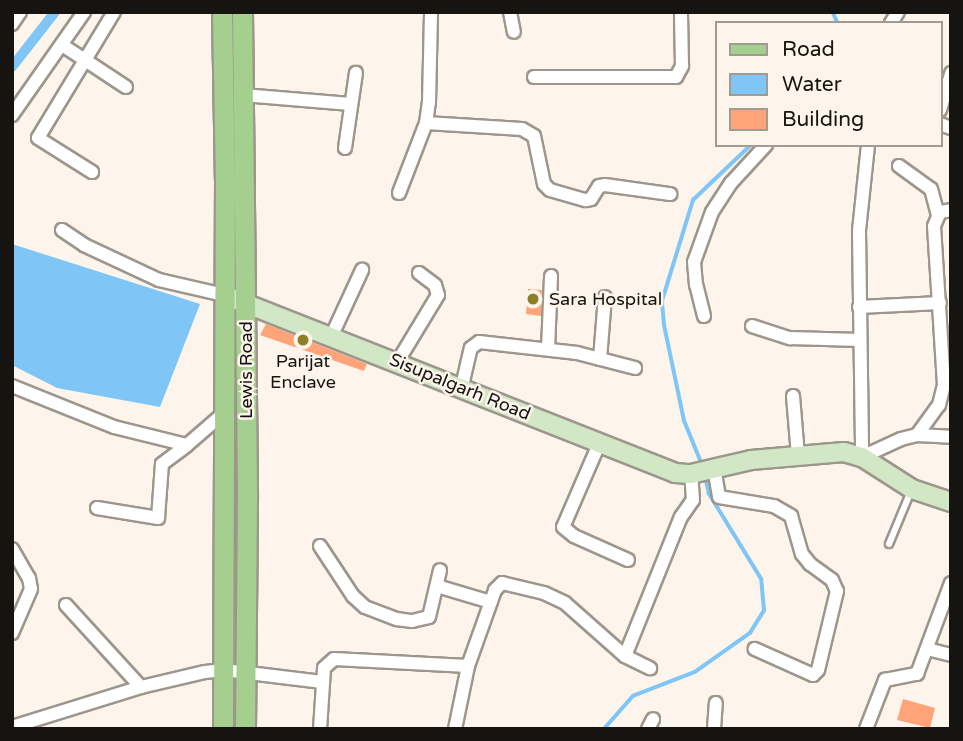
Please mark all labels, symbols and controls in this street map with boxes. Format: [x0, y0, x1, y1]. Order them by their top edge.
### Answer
legend [715, 21, 942, 147]
text: Road [782, 37, 835, 62]
text: Water [782, 72, 842, 97]
text: Building [782, 107, 864, 132]
place label: Sara Hospital [549, 288, 662, 310]
marker: Sara Hospital [523, 289, 543, 309]
street label: Lewis Road [235, 321, 257, 419]
marker: Parijat Enclave [295, 332, 311, 348]
street label: Sisupalgarh Road [386, 349, 534, 425]
place label: Parijat Enclave [270, 351, 336, 394]

